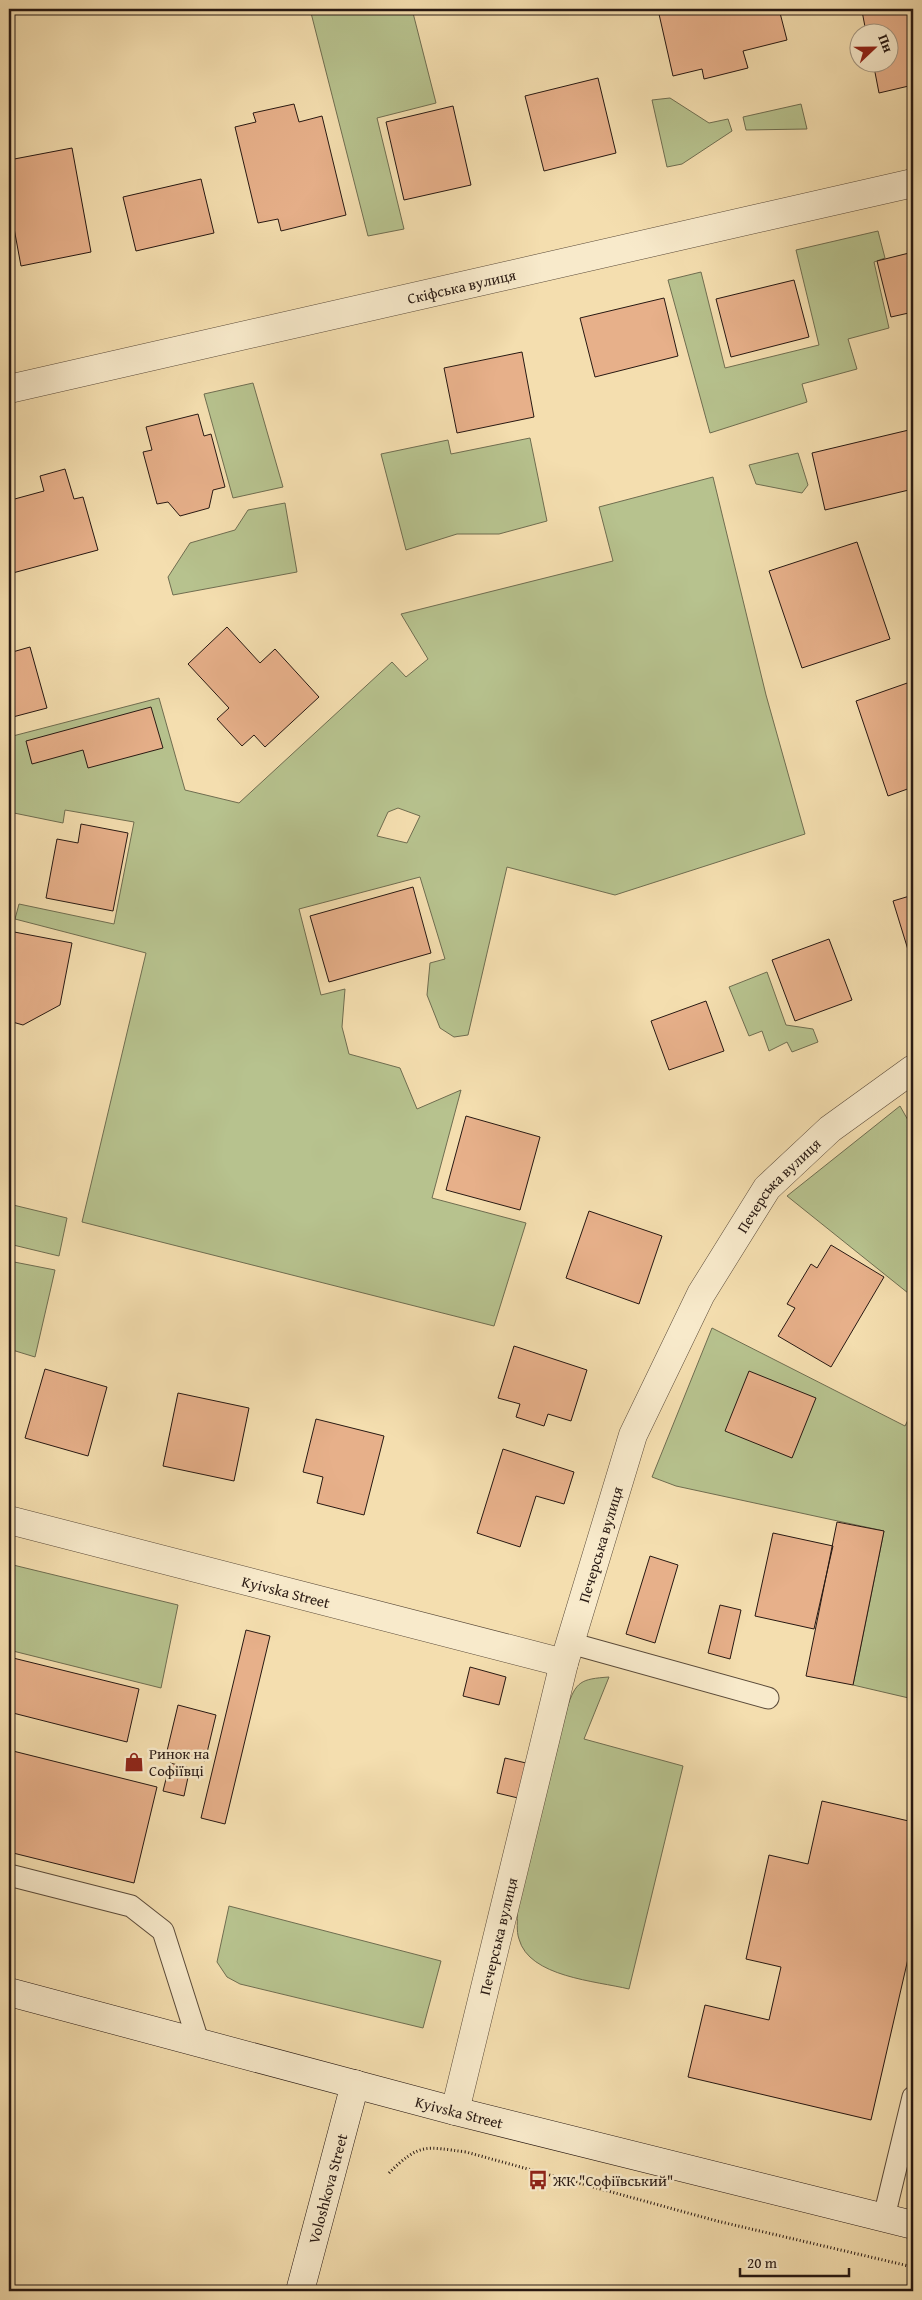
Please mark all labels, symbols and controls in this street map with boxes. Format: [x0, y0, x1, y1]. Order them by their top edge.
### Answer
north arrow [850, 22, 900, 72]
text: Пн [873, 31, 899, 56]
street label: Скіфська вулиця [405, 263, 518, 308]
street label: Печерська вулиця [731, 1133, 825, 1237]
street label: Печерська вулиця [572, 1483, 627, 1605]
street label: Kyivska Street [240, 1570, 333, 1613]
place label: Ринок на Софіївці [149, 1743, 210, 1781]
shop icon: Ринок на Софіївці [123, 1751, 145, 1773]
street label: Печерська вулиця [473, 1875, 522, 1997]
street label: Kyivska Street [413, 2090, 506, 2133]
street label: Voloshkova Street [303, 2131, 352, 2246]
bus stop icon: ЖК "Софіївський" [527, 2169, 549, 2191]
place label: ЖК "Софіївський" [552, 2170, 673, 2191]
scale bar [740, 2245, 848, 2277]
text: 20 m [747, 2252, 778, 2273]

